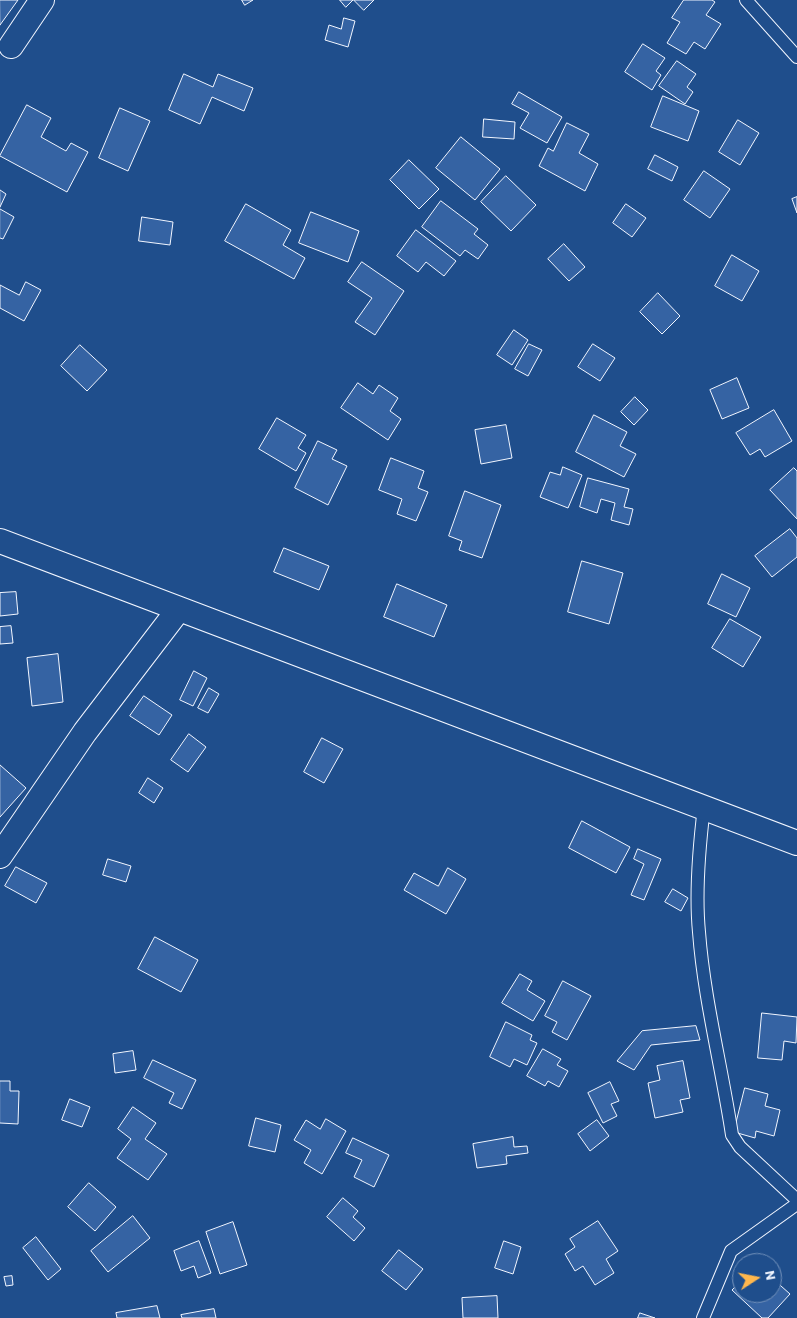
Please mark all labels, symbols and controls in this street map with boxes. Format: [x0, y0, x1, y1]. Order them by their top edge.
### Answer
north arrow [732, 1253, 782, 1303]
text: N [762, 1269, 780, 1281]

